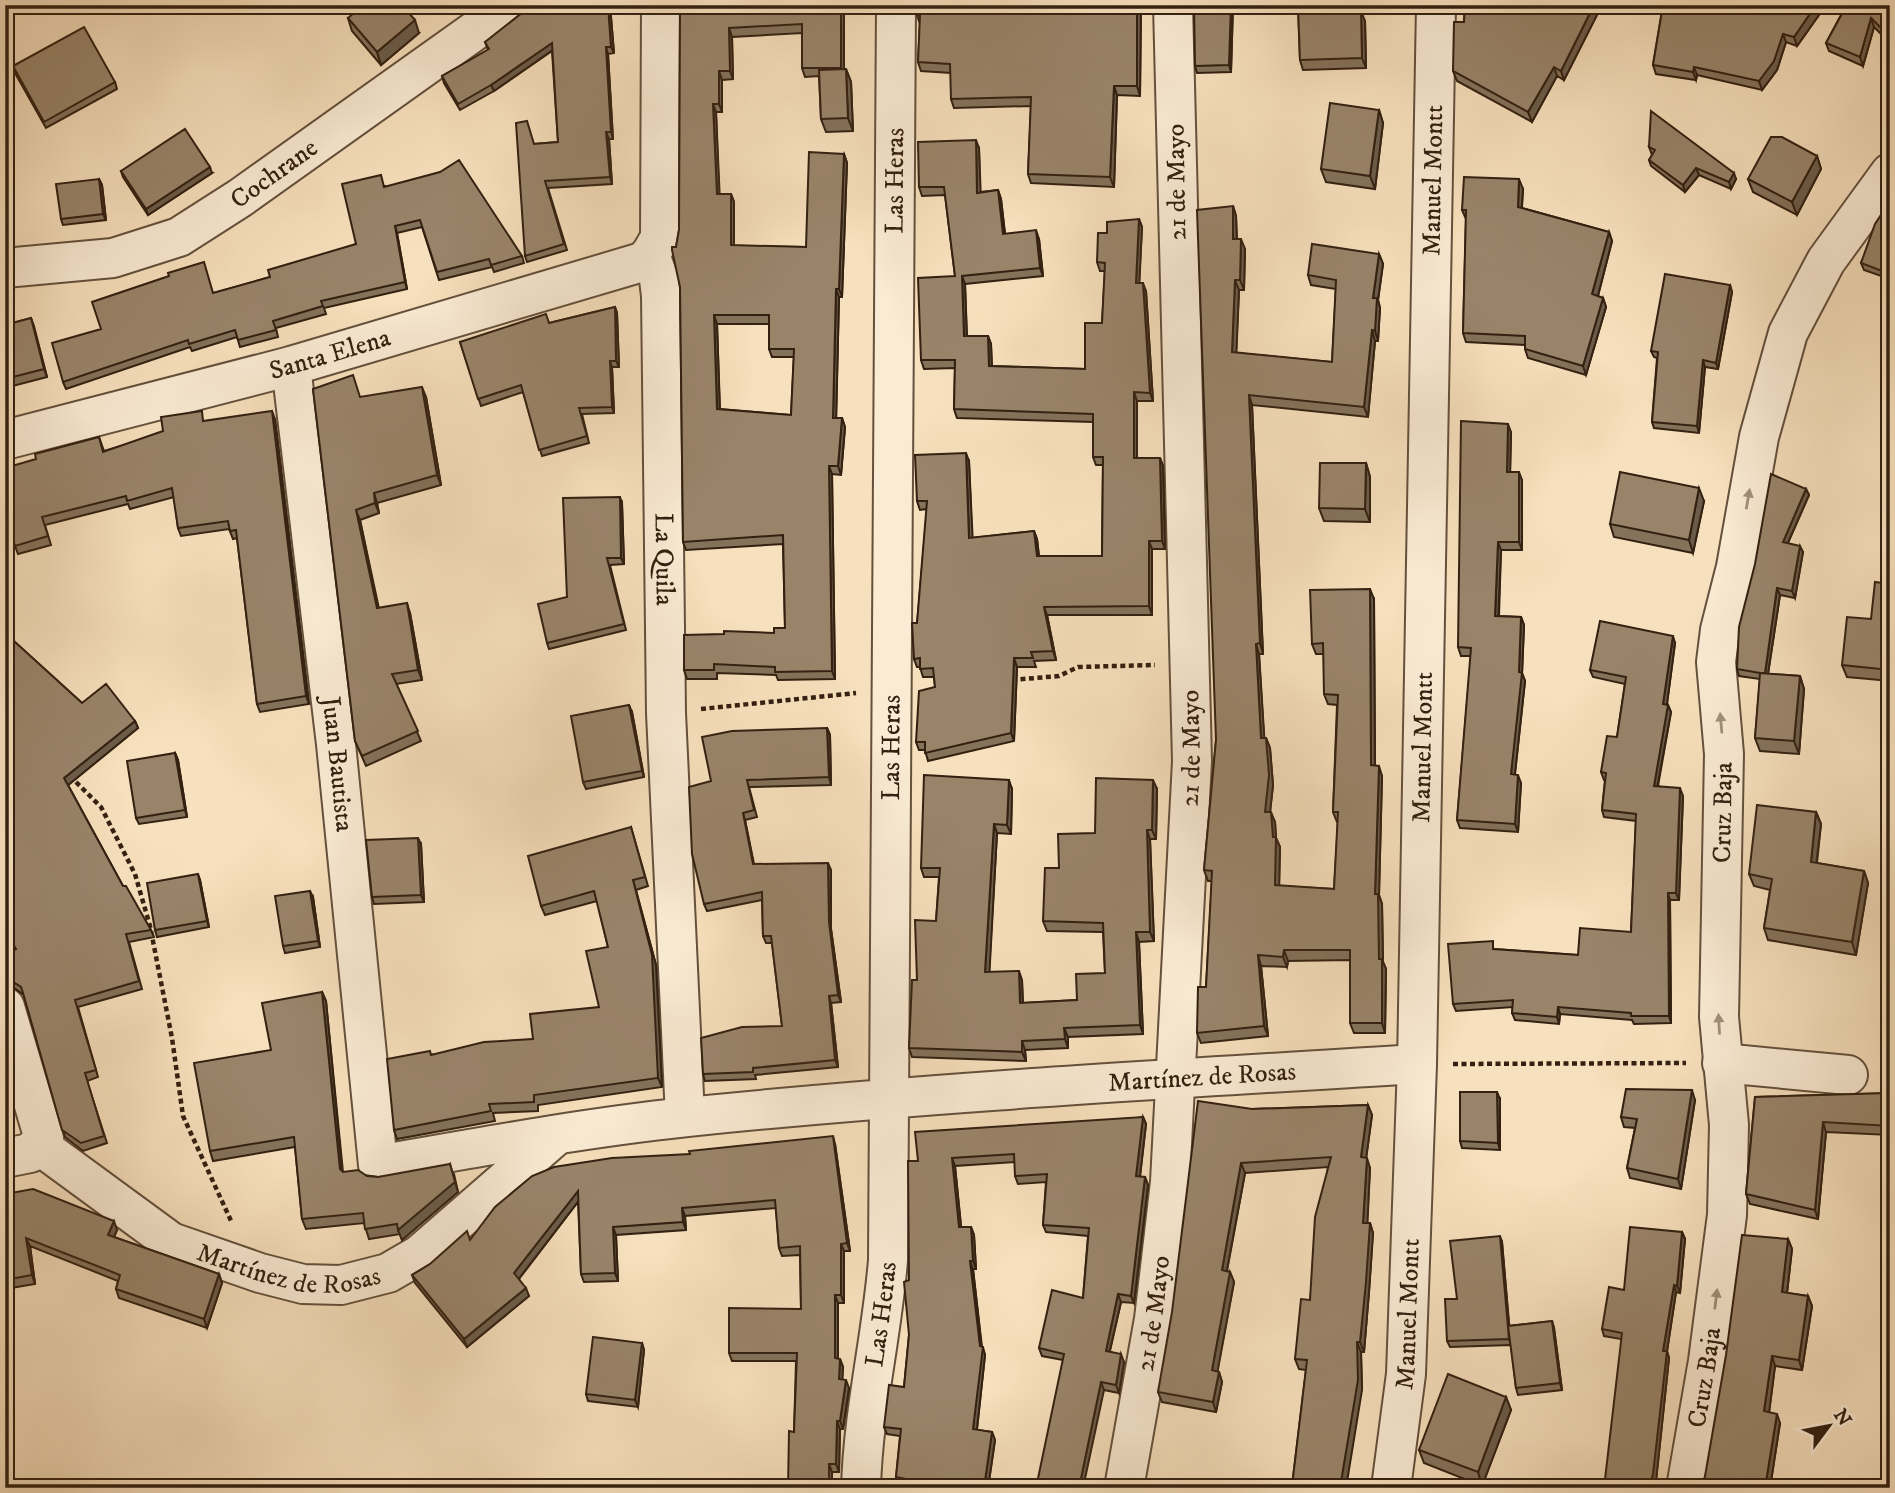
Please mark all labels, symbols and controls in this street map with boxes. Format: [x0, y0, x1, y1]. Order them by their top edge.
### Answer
street label: Manuel Montt [1415, 104, 1451, 256]
street label: 21 de Mayo [1159, 123, 1195, 241]
street label: Las Heras [878, 128, 912, 234]
street label: Cochrane [224, 131, 324, 216]
street label: Santa Elena [266, 321, 394, 387]
one-way arrow [1742, 488, 1753, 510]
street label: La Quila [647, 513, 681, 606]
street label: Manuel Montt [1405, 671, 1441, 823]
street label: 21 de Mayo [1173, 689, 1209, 807]
street label: Juan Bautista [314, 693, 361, 833]
street label: Las Heras [874, 695, 908, 801]
one-way arrow [1715, 712, 1726, 734]
street label: Cruz Baja [1705, 762, 1740, 863]
one-way arrow [1714, 1013, 1725, 1035]
street label: Martínez de Rosas [1107, 1055, 1297, 1100]
street label: Martínez de Rosas [192, 1236, 384, 1301]
street label: Manuel Montt [1388, 1238, 1427, 1392]
street label: 21 de Mayo [1128, 1254, 1178, 1374]
street label: Las Heras [858, 1260, 904, 1369]
one-way arrow [1710, 1288, 1721, 1310]
street label: Cruz Baja [1680, 1326, 1729, 1430]
north arrow [1794, 1392, 1864, 1462]
text: N [1828, 1405, 1856, 1431]

